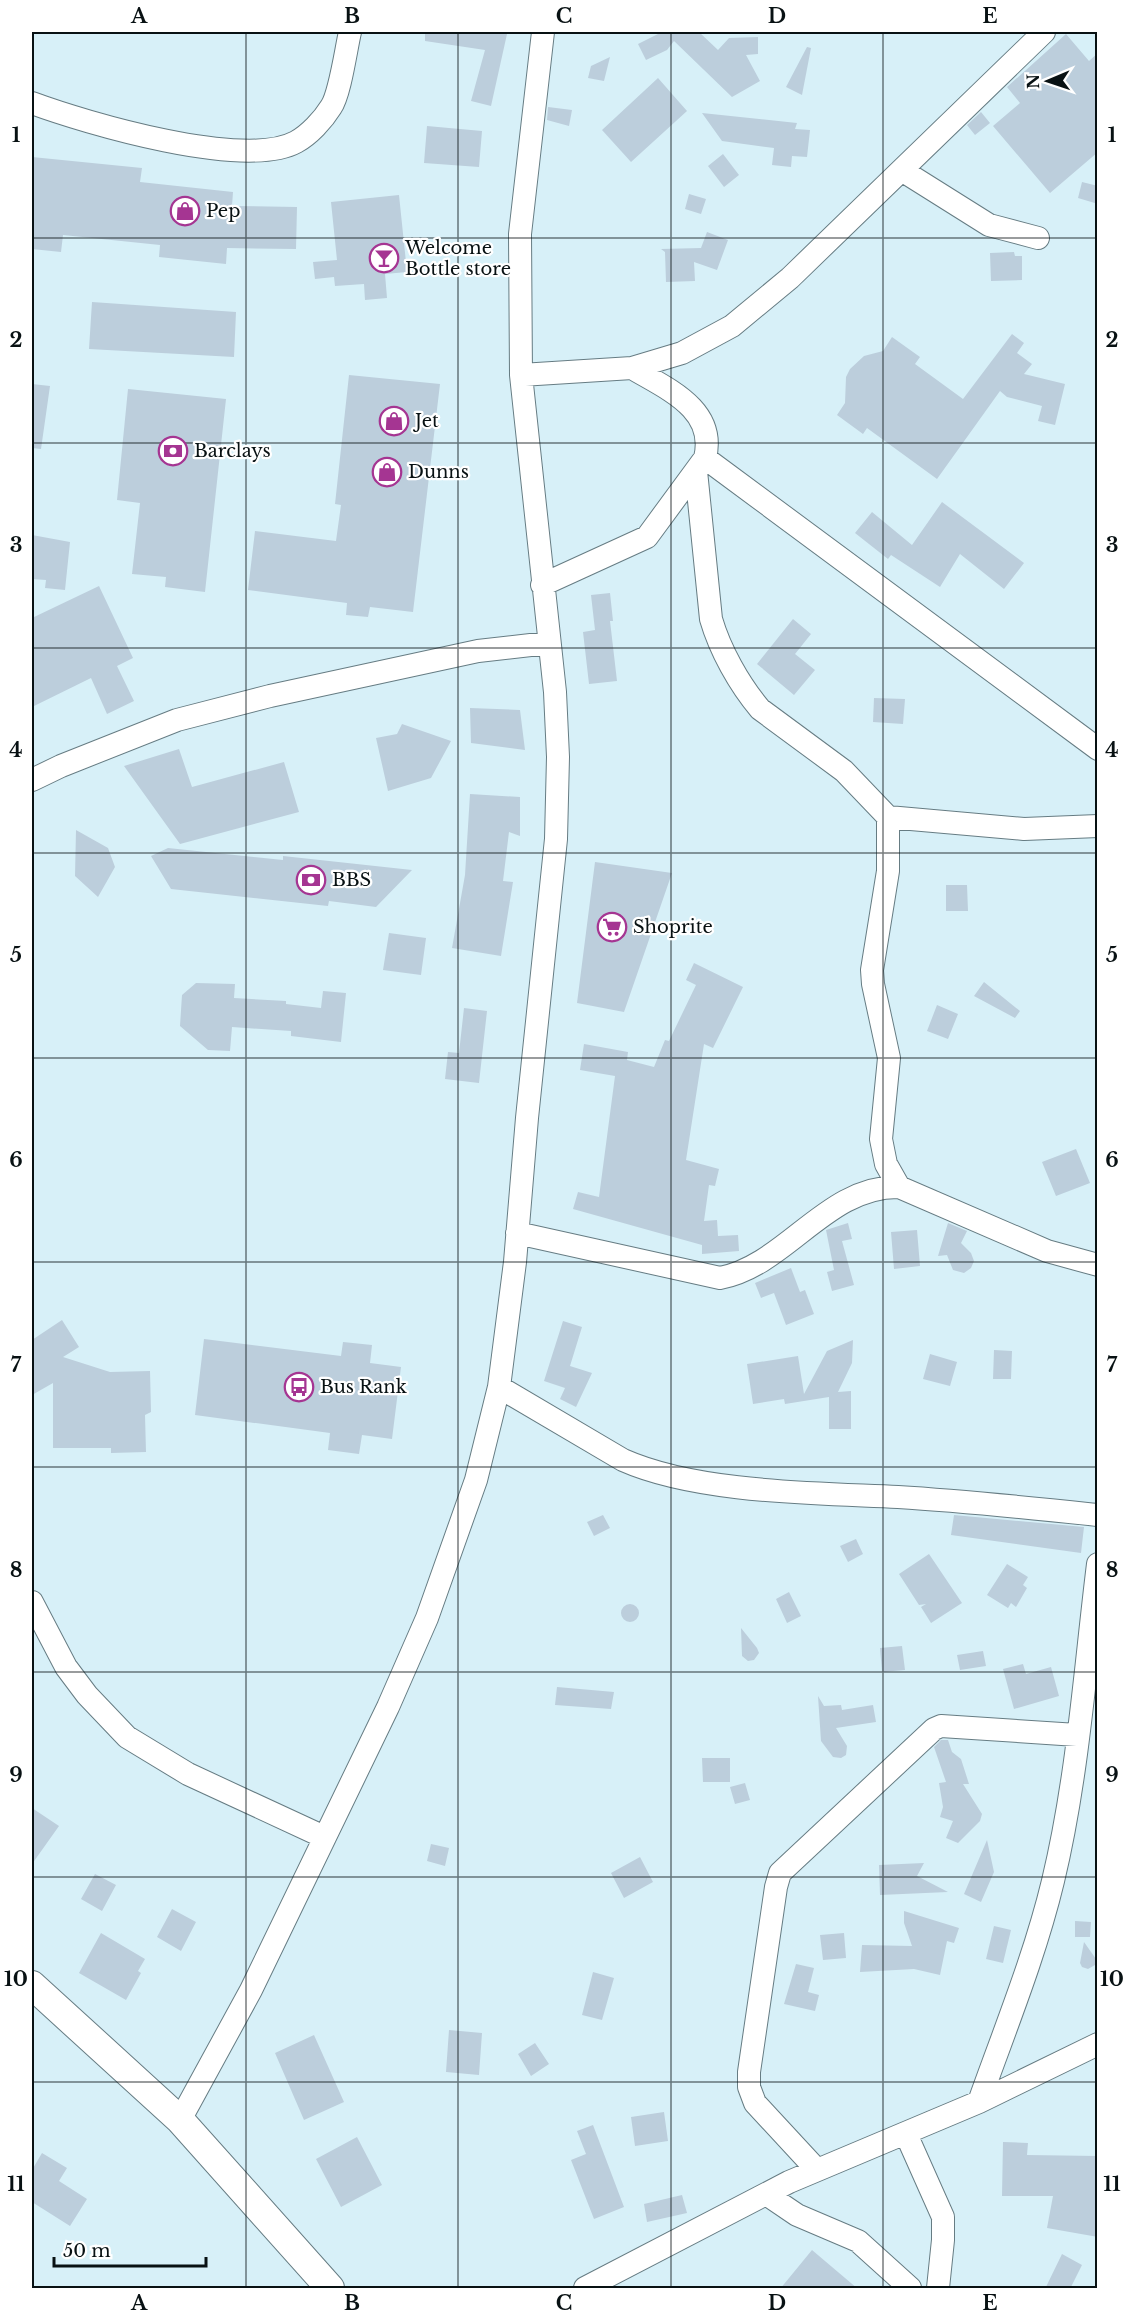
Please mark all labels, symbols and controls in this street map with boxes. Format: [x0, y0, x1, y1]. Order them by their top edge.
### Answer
text: A [130, 4, 148, 28]
text: B [344, 4, 360, 28]
text: C [556, 4, 572, 28]
text: D [768, 4, 786, 28]
text: E [982, 4, 998, 28]
north arrow [1018, 51, 1078, 111]
text: N [1023, 74, 1043, 89]
text: 1 [12, 123, 21, 147]
text: 1 [1108, 123, 1117, 147]
shop icon: Pep [169, 195, 201, 227]
place label: Pep [206, 200, 240, 222]
place label: Welcome Bottle store [404, 237, 511, 280]
bar icon: Welcome Bottle store [368, 242, 400, 274]
text: 2 [9, 328, 23, 352]
text: 2 [1105, 328, 1119, 352]
shop icon: Jet [378, 405, 410, 437]
place label: Jet [413, 410, 439, 432]
bank icon: Barclays [157, 435, 189, 467]
place label: Barclays [194, 440, 271, 462]
shop icon: Dunns [371, 456, 403, 488]
place label: Dunns [408, 461, 469, 483]
text: 3 [10, 533, 22, 557]
text: 3 [1106, 533, 1118, 557]
text: 4 [9, 738, 23, 762]
text: 4 [1105, 738, 1119, 762]
bank icon: BBS [295, 864, 327, 896]
place label: BBS [332, 869, 371, 891]
supermarket icon: Shoprite [596, 911, 628, 943]
place label: Shoprite [633, 916, 713, 938]
text: 5 [10, 943, 22, 967]
text: 5 [1106, 943, 1118, 967]
text: 6 [9, 1148, 23, 1172]
text: 6 [1105, 1148, 1119, 1172]
text: 7 [11, 1353, 22, 1377]
text: 7 [1107, 1353, 1118, 1377]
bus stop icon: Bus Rank [283, 1371, 315, 1403]
place label: Bus Rank [320, 1376, 407, 1398]
text: 8 [10, 1558, 22, 1582]
text: 8 [1106, 1558, 1118, 1582]
text: 9 [9, 1763, 23, 1787]
text: 9 [1105, 1763, 1119, 1787]
text: 10 [4, 1967, 28, 1991]
text: 10 [1100, 1967, 1124, 1991]
text: 11 [7, 2172, 25, 2196]
text: 11 [1103, 2172, 1121, 2196]
scale bar [54, 2230, 206, 2268]
text: 50 m [63, 2240, 111, 2262]
text: A [130, 2291, 148, 2315]
text: B [344, 2291, 360, 2315]
text: C [556, 2291, 572, 2315]
text: D [768, 2291, 786, 2315]
text: E [982, 2291, 998, 2315]

